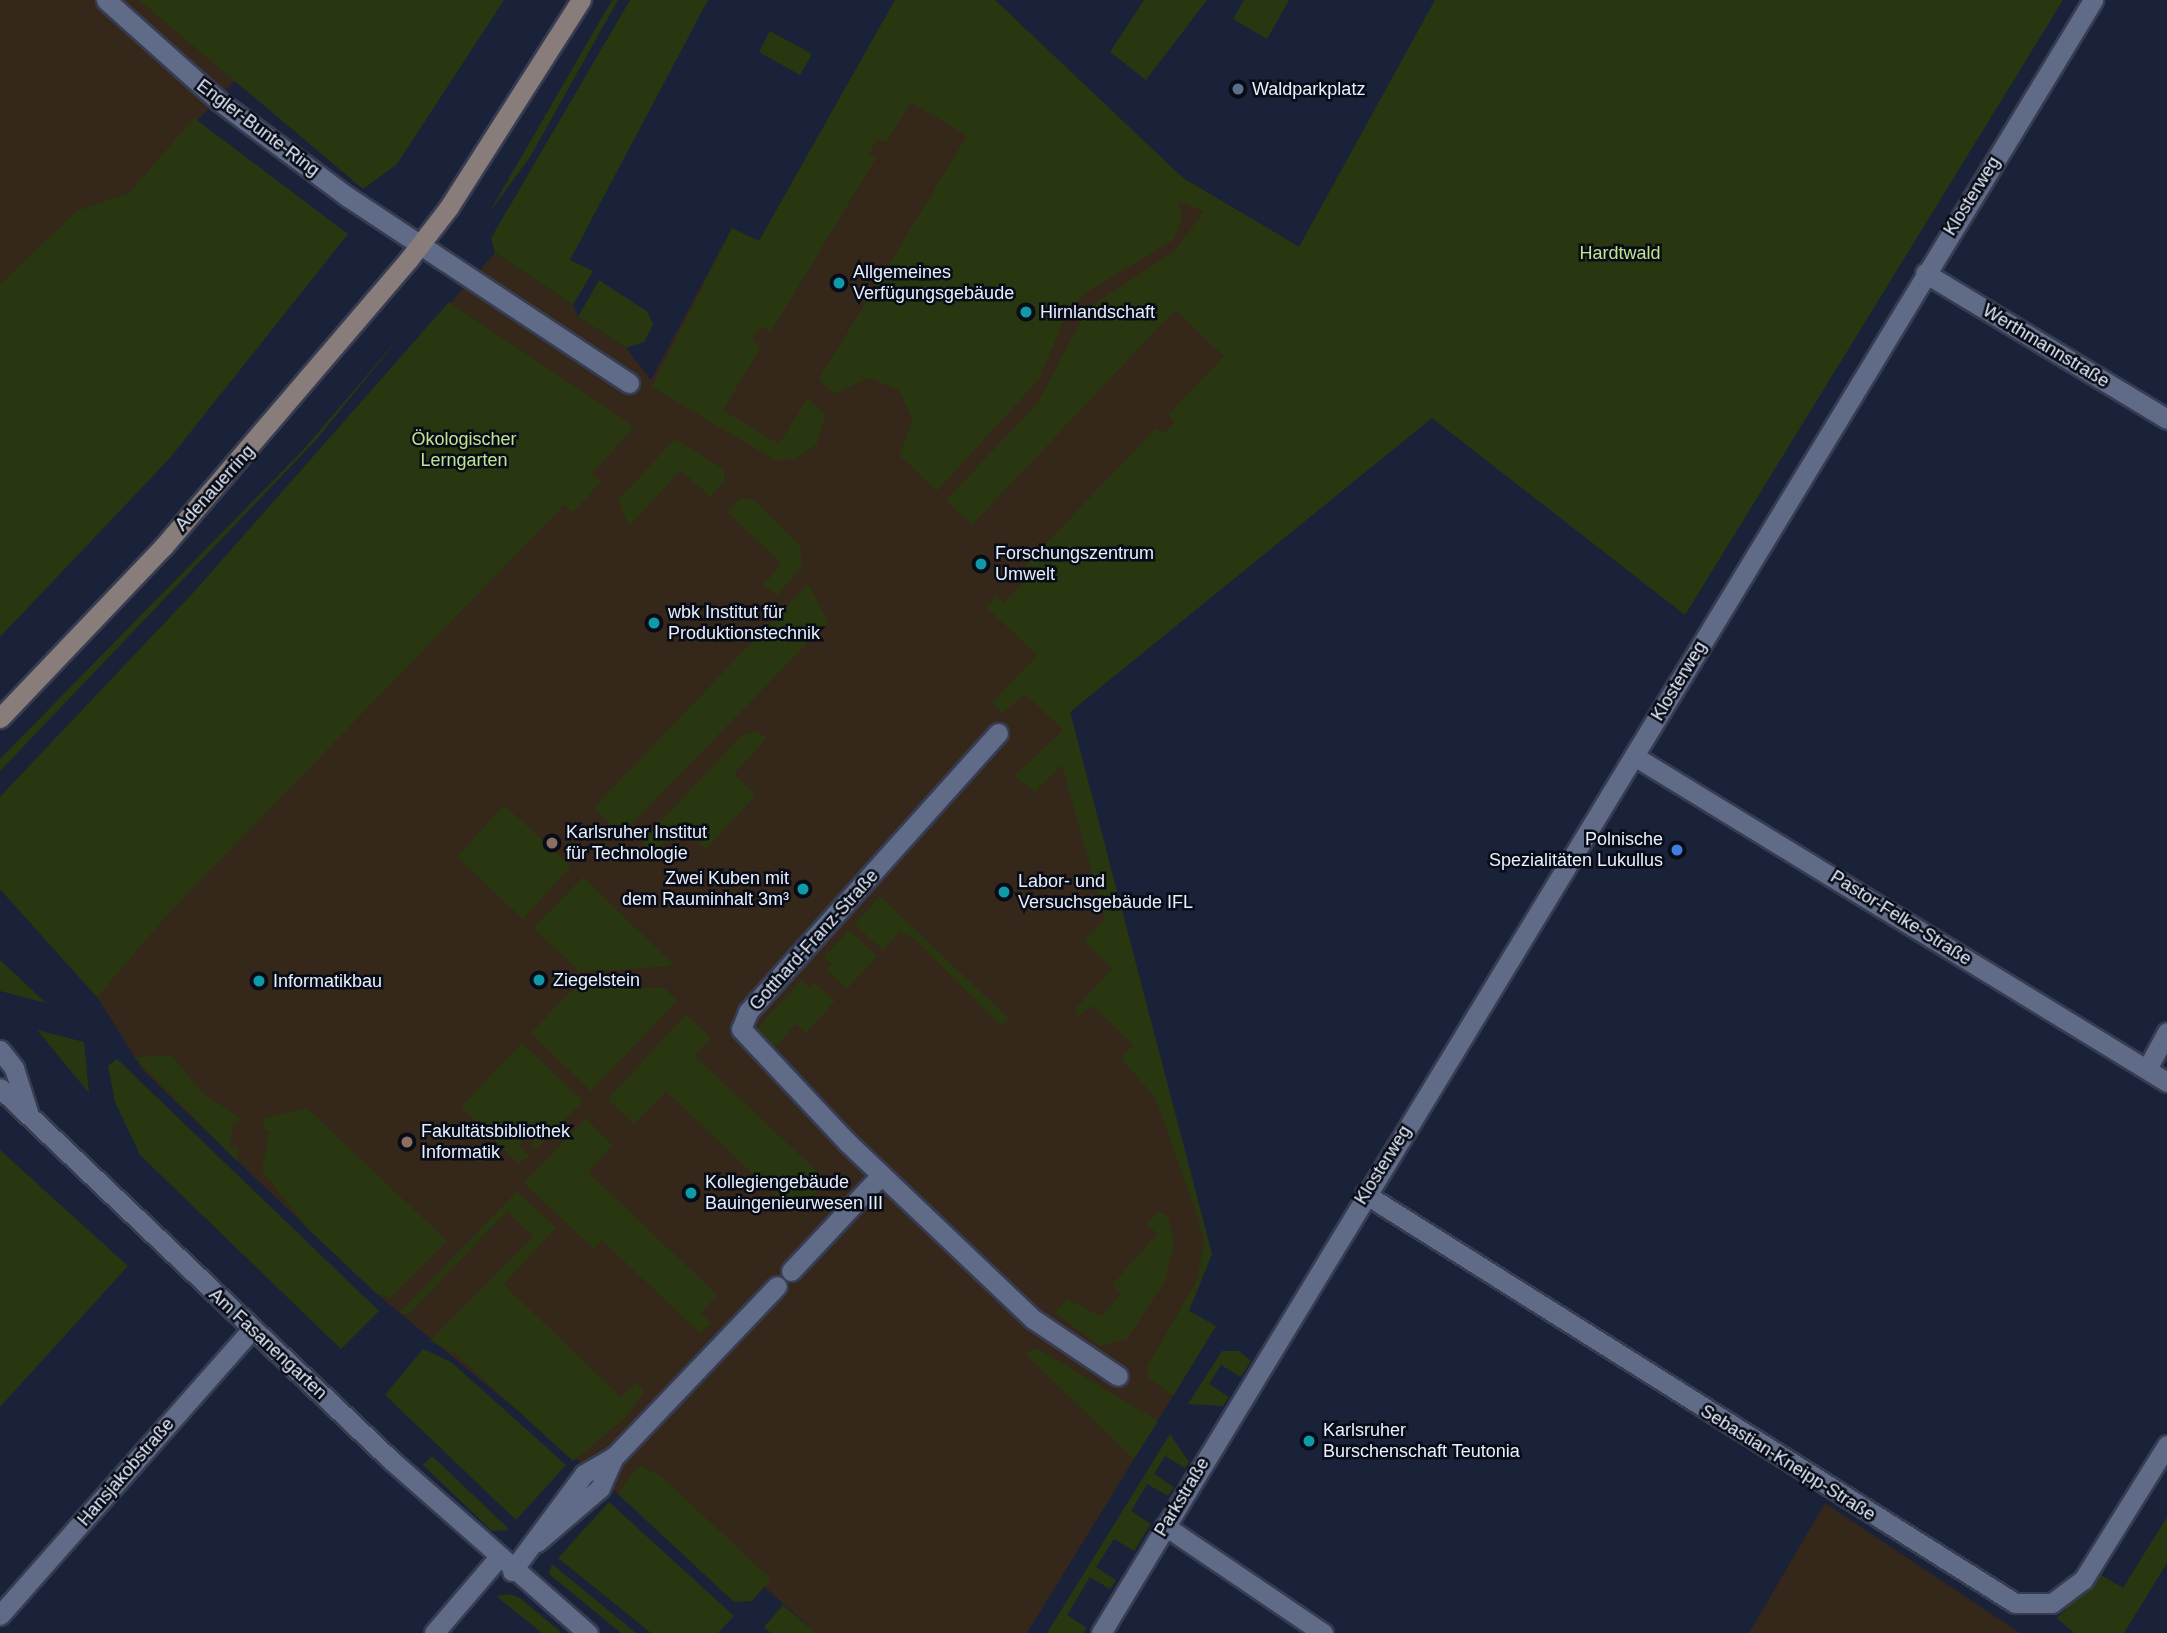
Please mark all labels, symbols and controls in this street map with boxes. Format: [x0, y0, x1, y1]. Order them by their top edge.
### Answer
street label: Engler-Bunte-Ring [192, 75, 324, 181]
place label: Waldparkplatz [1252, 78, 1365, 100]
marker: Waldparkplatz [1230, 81, 1246, 97]
street label: Klosterweg [1939, 153, 2005, 239]
park label: Hardtwald [1579, 242, 1661, 264]
place label: Allgemeines Verfügungsgebäude [853, 262, 1014, 304]
marker: Allgemeines Verfügungsgebäude [831, 275, 847, 291]
street label: Werthmannstraße [1979, 300, 2113, 392]
place label: Hirnlandschaft [1040, 301, 1155, 323]
marker: Hirnlandschaft [1018, 304, 1034, 320]
park label: Ökologischer Lerngarten [411, 429, 517, 472]
street label: Adenauerring [171, 441, 259, 535]
place label: Forschungszentrum Umwelt [995, 543, 1154, 586]
marker: Forschungszentrum Umwelt [973, 556, 989, 572]
place label: wbk Institut für Produktionstechnik [668, 602, 820, 644]
marker: wbk Institut für Produktionstechnik [646, 615, 662, 631]
street label: Klosterweg [1647, 637, 1711, 725]
place label: Karlsruher Institut für Technologie [566, 822, 707, 864]
place label: Polnische Spezialitäten Lukullus [1489, 829, 1663, 872]
marker: Karlsruher Institut für Technologie [544, 835, 560, 851]
marker: Polnische Spezialitäten Lukullus [1669, 842, 1685, 858]
street label: Gotthard-Franz-Straße [745, 865, 883, 1015]
street label: Pastor-Felke-Straße [1827, 866, 1975, 970]
place label: Zwei Kuben mit dem Rauminhalt 3m³ [622, 868, 789, 910]
place label: Labor- und Versuchsgebäude IFL [1018, 871, 1193, 914]
marker: Zwei Kuben mit dem Rauminhalt 3m³ [795, 881, 811, 897]
marker: Labor- und Versuchsgebäude IFL [996, 884, 1012, 900]
place label: Ziegelstein [553, 969, 640, 991]
place label: Informatikbau [273, 970, 382, 992]
marker: Ziegelstein [531, 972, 547, 988]
marker: Informatikbau [251, 973, 267, 989]
place label: Fakultätsbibliothek Informatik [421, 1121, 570, 1164]
street label: Klosterweg [1350, 1122, 1416, 1208]
marker: Fakultätsbibliothek Informatik [399, 1134, 415, 1150]
place label: Kollegiengebäude Bauingenieurwesen III [705, 1172, 883, 1214]
marker: Kollegiengebäude Bauingenieurwesen III [683, 1185, 699, 1201]
street label: Am Fasanengarten [205, 1284, 331, 1404]
street label: Sebastian-Kneipp-Straße [1697, 1400, 1879, 1526]
street label: Hansjakobstraße [73, 1414, 179, 1530]
place label: Karlsruher Burschenschaft Teutonia [1323, 1420, 1520, 1462]
marker: Karlsruher Burschenschaft Teutonia [1301, 1433, 1317, 1449]
street label: Parkstraße [1150, 1454, 1214, 1540]

